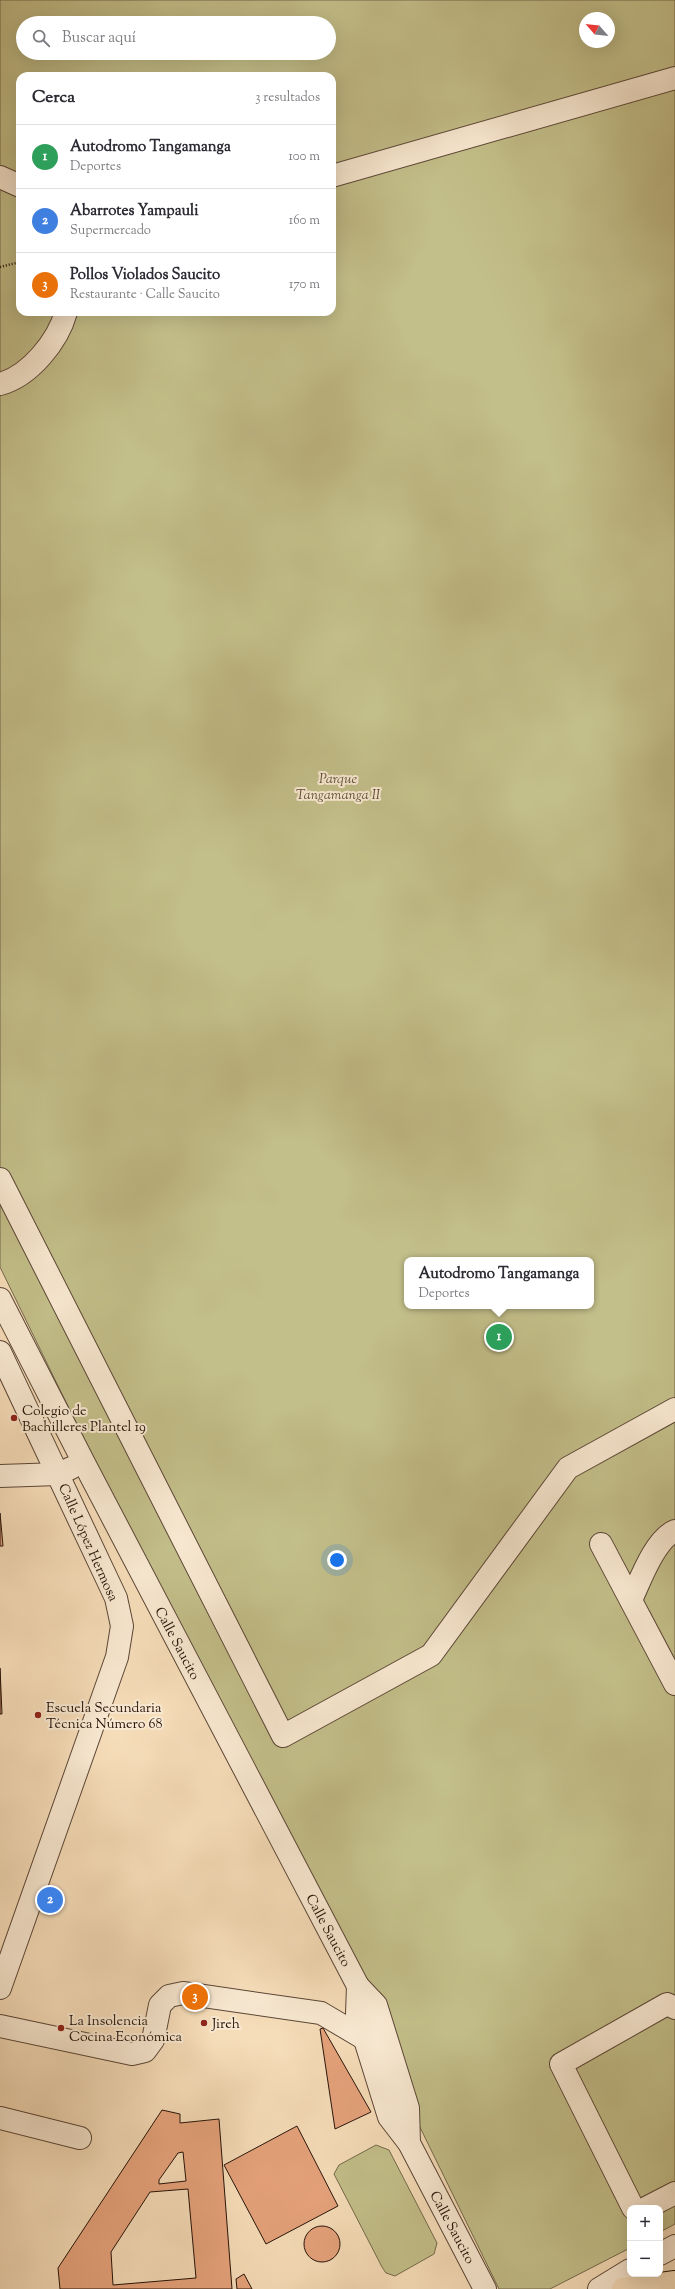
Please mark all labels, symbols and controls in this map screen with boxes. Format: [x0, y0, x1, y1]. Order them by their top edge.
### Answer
north arrow [579, 12, 615, 48]
search box [16, 16, 336, 60]
icon: search [30, 27, 52, 49]
text: Buscar aquí [62, 28, 136, 49]
text: Cerca [32, 86, 75, 110]
text: 3 resultados [255, 89, 320, 107]
text: Autodromo Tangamanga [70, 137, 231, 158]
text: 1 [43, 148, 47, 166]
text: 100 m [288, 148, 320, 166]
text: Deportes [70, 158, 121, 176]
text: Abarrotes Yampauli [70, 201, 198, 222]
text: 2 [42, 212, 48, 230]
text: 160 m [289, 212, 320, 230]
text: Supermercado [70, 222, 151, 240]
text: Pollos Violados Saucito [70, 265, 220, 286]
text: 3 [42, 276, 48, 294]
text: 170 m [289, 276, 320, 294]
text: Restaurante · Calle Saucito [70, 286, 220, 304]
park label: Parque Tangamanga II [296, 770, 381, 806]
popup [404, 1257, 594, 1309]
text: Autodromo Tangamanga [419, 1264, 579, 1285]
text: Deportes [419, 1285, 470, 1303]
pin: 1 [486, 1322, 512, 1352]
place label: Colegio de Bachilleres Plantel 19 [22, 1402, 146, 1438]
marker: Colegio de Bachilleres Plantel 19 [9, 1413, 19, 1423]
street label: Calle López Hermosa [52, 1481, 122, 1605]
your location [327, 1550, 347, 1570]
street label: Calle Saucito [149, 1604, 204, 1684]
place label: Escuela Secundaria Técnica Número 68 [46, 1699, 162, 1735]
marker: Escuela Secundaria Técnica Número 68 [33, 1710, 43, 1720]
pin: 2 [37, 1885, 63, 1915]
street label: Calle Saucito [300, 1891, 355, 1971]
pin: 3 [182, 1982, 208, 2012]
place label: La Insolencia Cocina Económica [69, 2012, 183, 2048]
place label: Jireh [211, 2015, 240, 2035]
marker: Jireh [199, 2018, 209, 2028]
marker: La Insolencia Cocina Económica [56, 2023, 66, 2033]
street label: Calle Saucito [424, 2188, 479, 2268]
map controls [627, 2205, 663, 2277]
button: + [627, 2205, 663, 2241]
button: − [627, 2241, 663, 2277]

